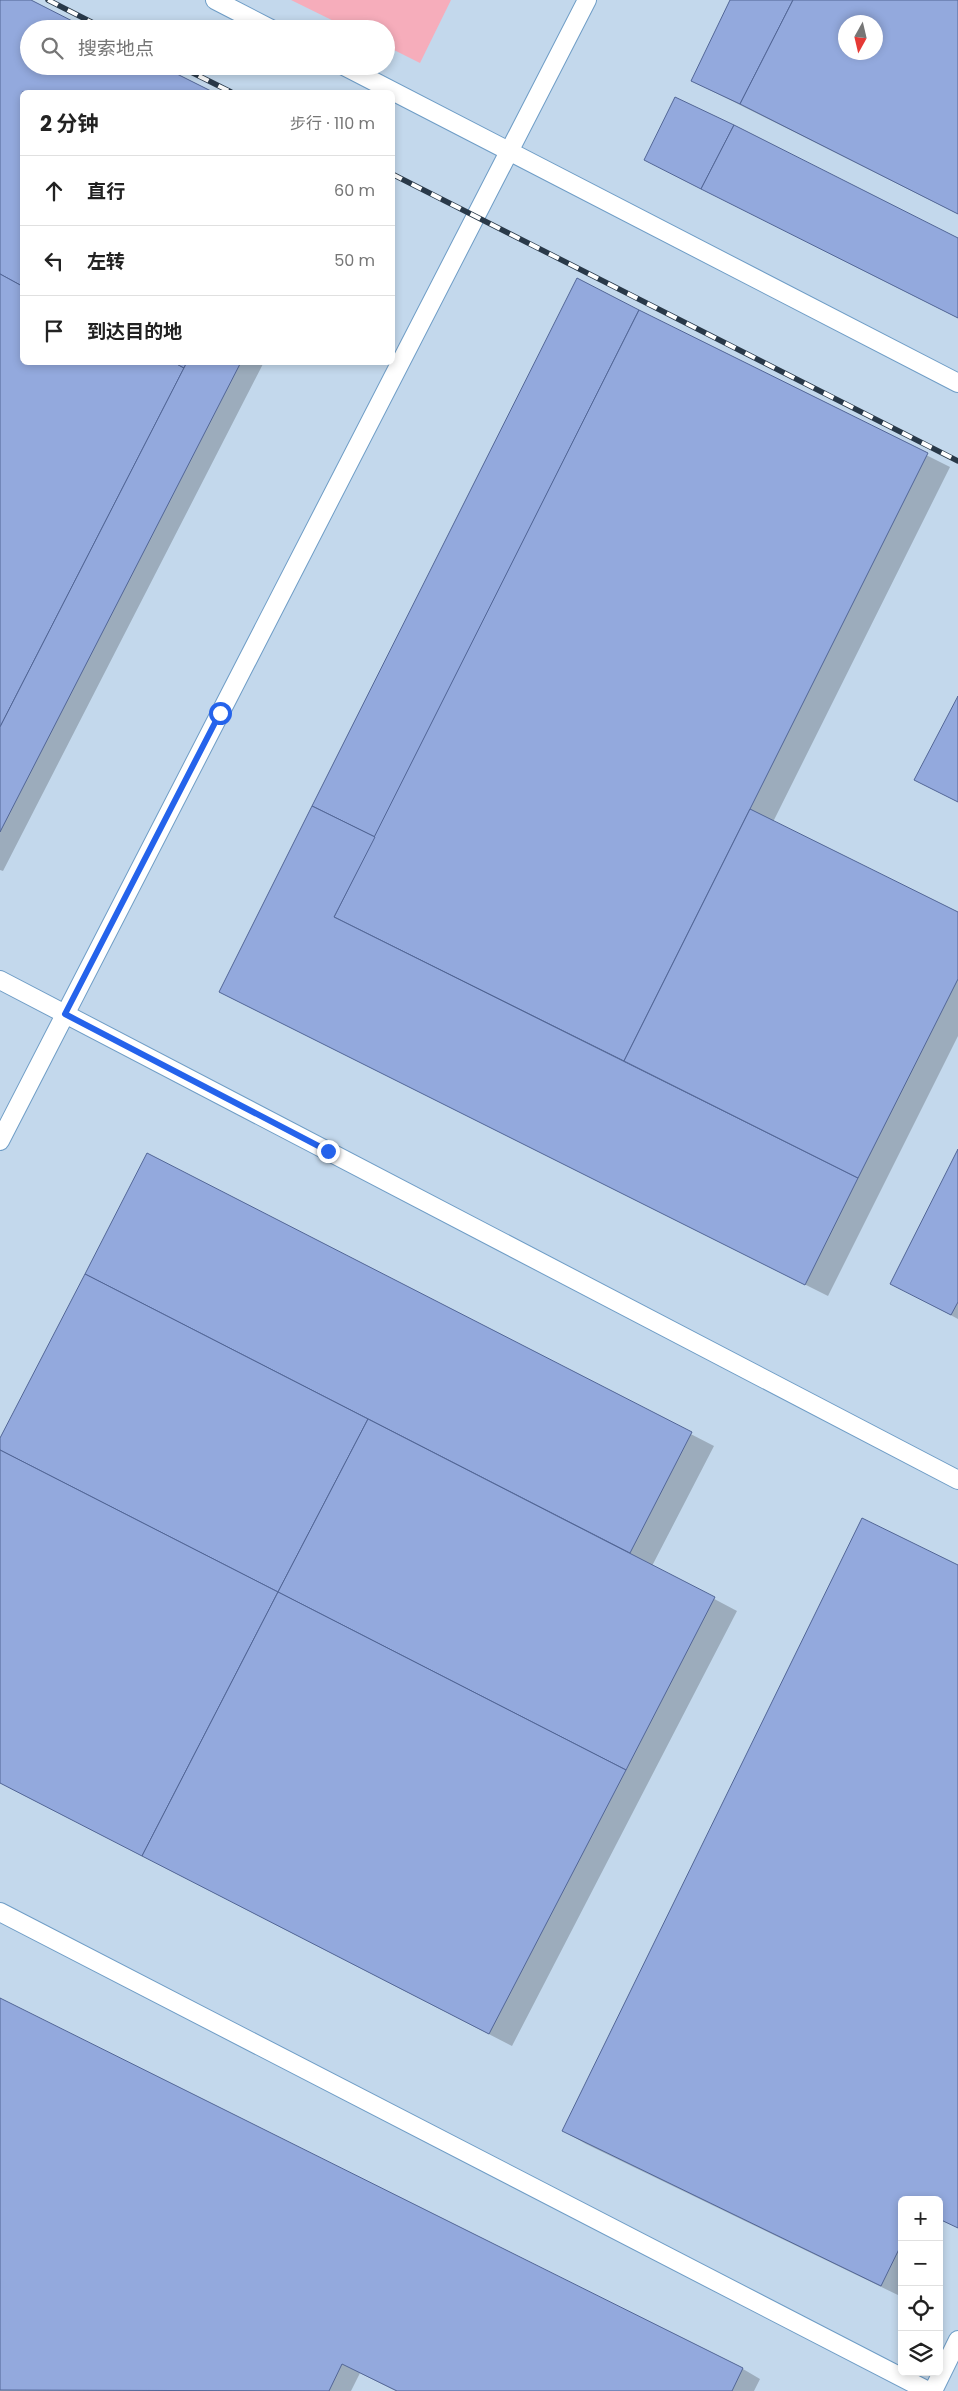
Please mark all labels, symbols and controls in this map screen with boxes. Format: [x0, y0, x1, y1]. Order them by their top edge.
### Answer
north arrow [838, 15, 883, 60]
search box [20, 20, 395, 75]
icon: search [38, 34, 66, 62]
text: 搜索地点 [78, 35, 154, 62]
text: 2 分钟 [40, 109, 98, 138]
text: 步行 · 110 m [290, 112, 375, 135]
icon: ahead [40, 177, 68, 205]
text: 直行 [87, 178, 125, 205]
text: 60 m [334, 179, 375, 202]
icon: left [40, 247, 68, 275]
text: 左转 [87, 248, 125, 275]
text: 50 m [334, 249, 375, 272]
icon: arrive [40, 317, 68, 345]
text: 到达目的地 [87, 318, 182, 345]
route start [209, 702, 232, 725]
route end [317, 1140, 340, 1163]
map controls [898, 2196, 943, 2376]
button: + [898, 2196, 943, 2241]
button: − [898, 2241, 943, 2286]
button: locate [898, 2286, 943, 2331]
button: layers [898, 2331, 943, 2376]

